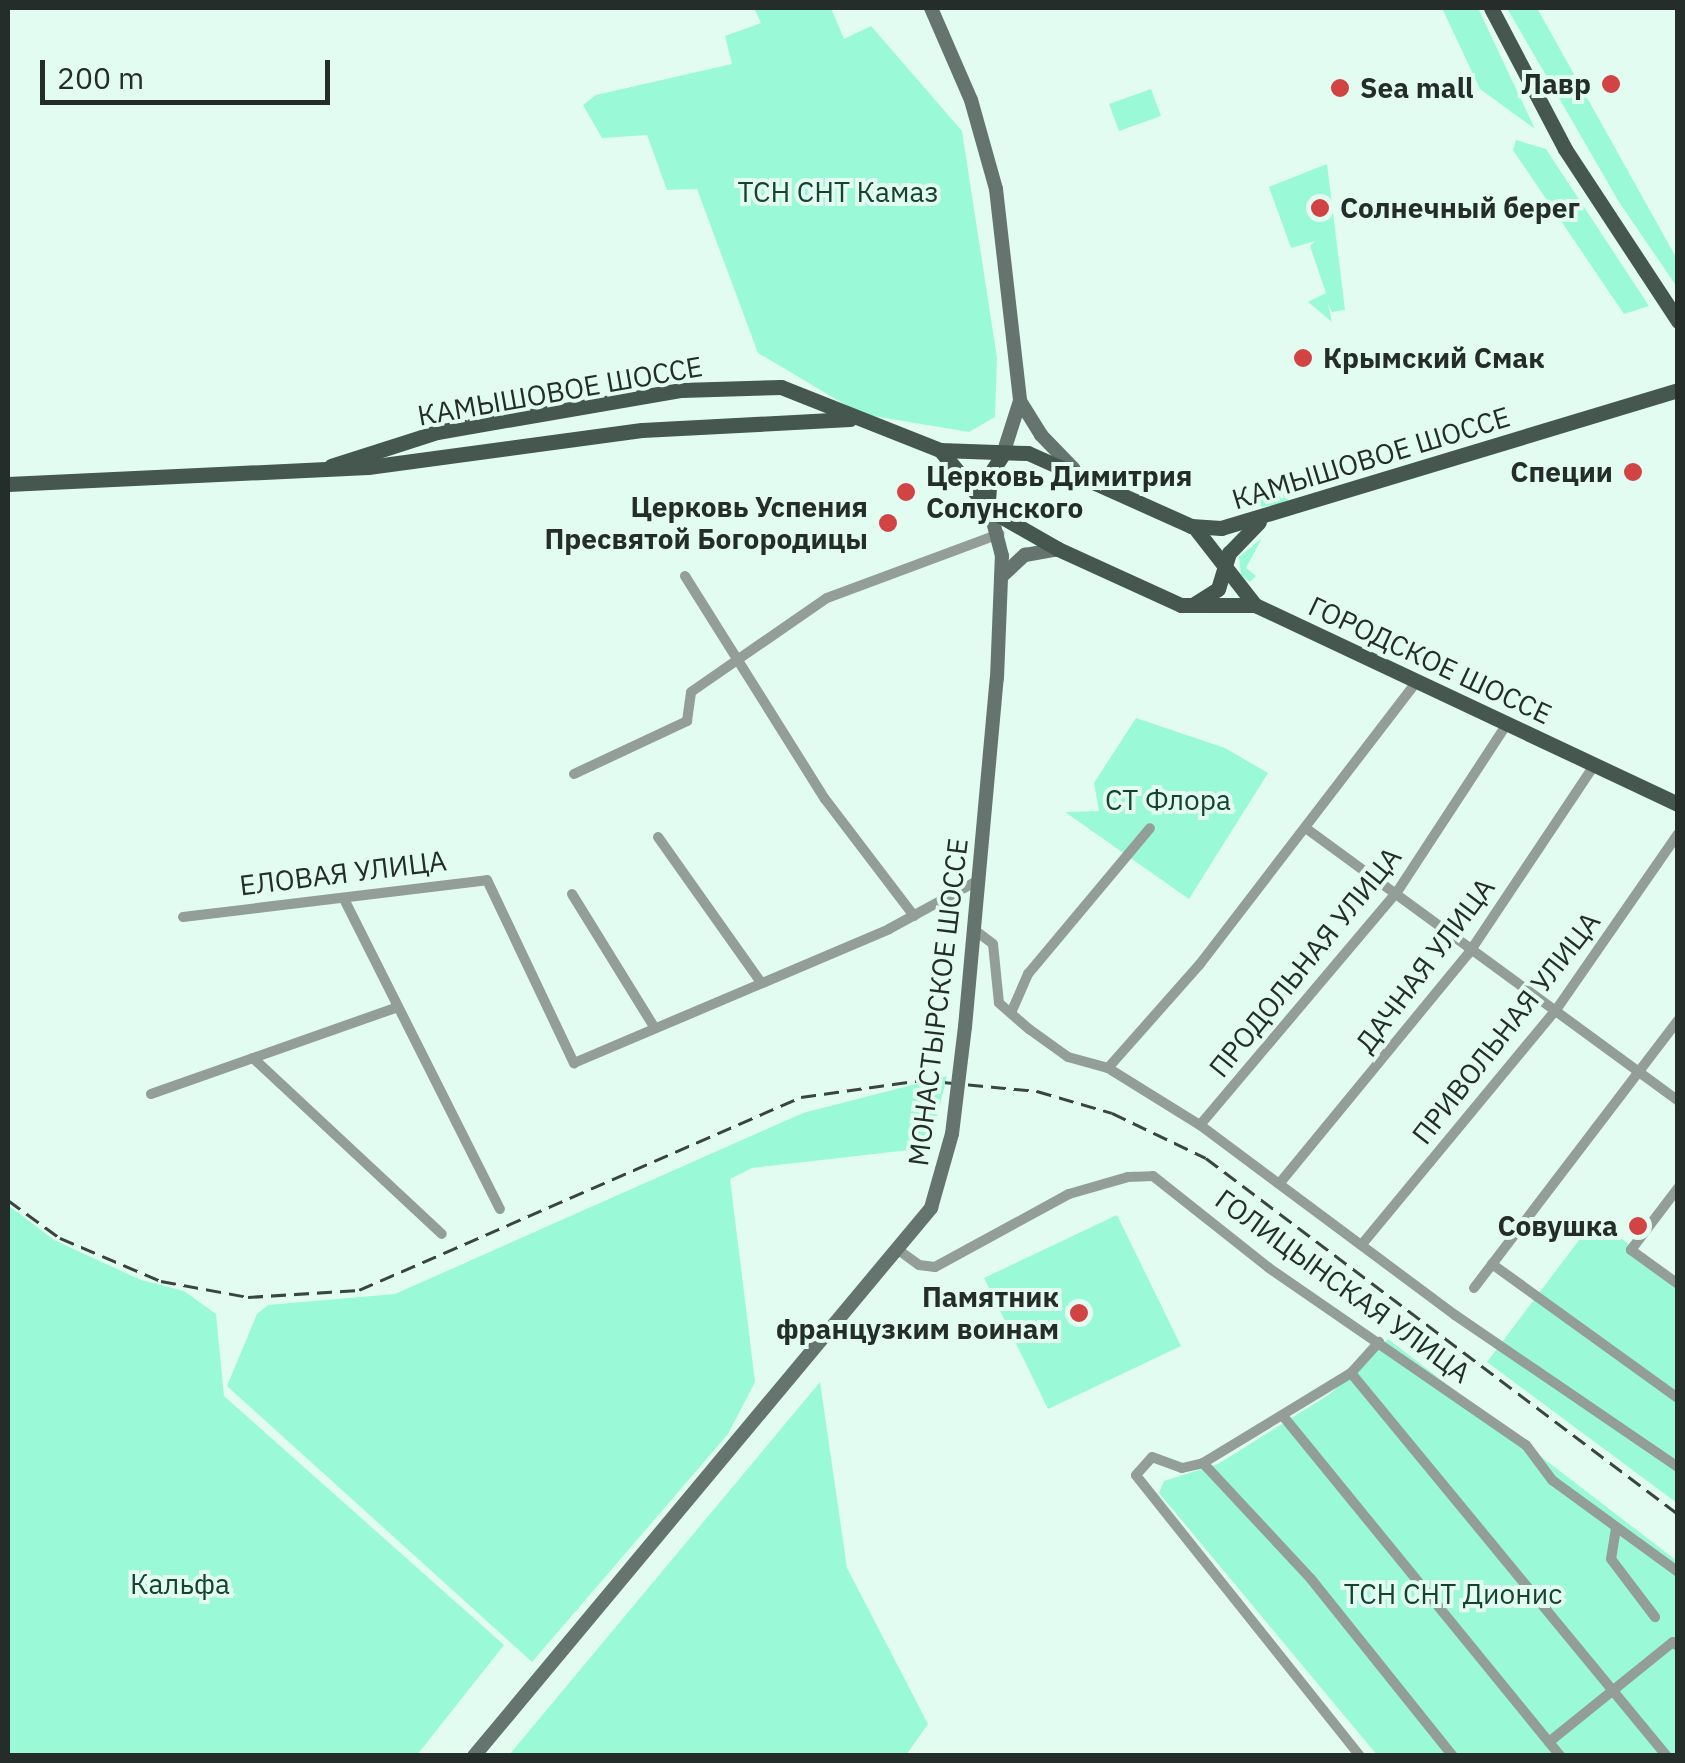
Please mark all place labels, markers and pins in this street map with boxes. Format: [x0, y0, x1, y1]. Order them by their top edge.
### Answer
place label: Лавр [1521, 67, 1591, 101]
place label: Sea mall [1360, 71, 1473, 105]
marker: Лавр [1600, 73, 1622, 95]
marker: Sea mall [1329, 77, 1351, 99]
place label: Солнечный берег [1340, 191, 1580, 225]
marker: Солнечный берег [1309, 197, 1331, 219]
place label: Крымский Смак [1323, 341, 1545, 375]
marker: Крымский Смак [1292, 347, 1314, 369]
place label: Специи [1510, 455, 1613, 489]
place label: Церковь Димитрия Солунского [926, 459, 1192, 525]
marker: Специи [1622, 461, 1644, 483]
marker: Церковь Димитрия Солунского [895, 481, 917, 503]
place label: Церковь Успения Пресвятой Богородицы [544, 490, 868, 556]
marker: Церковь Успения Пресвятой Богородицы [877, 512, 899, 534]
place label: Совушка [1497, 1209, 1618, 1243]
marker: Совушка [1627, 1215, 1649, 1237]
place label: Памятник французким воинам [776, 1280, 1059, 1346]
marker: Памятник французким воинам [1068, 1302, 1090, 1324]

